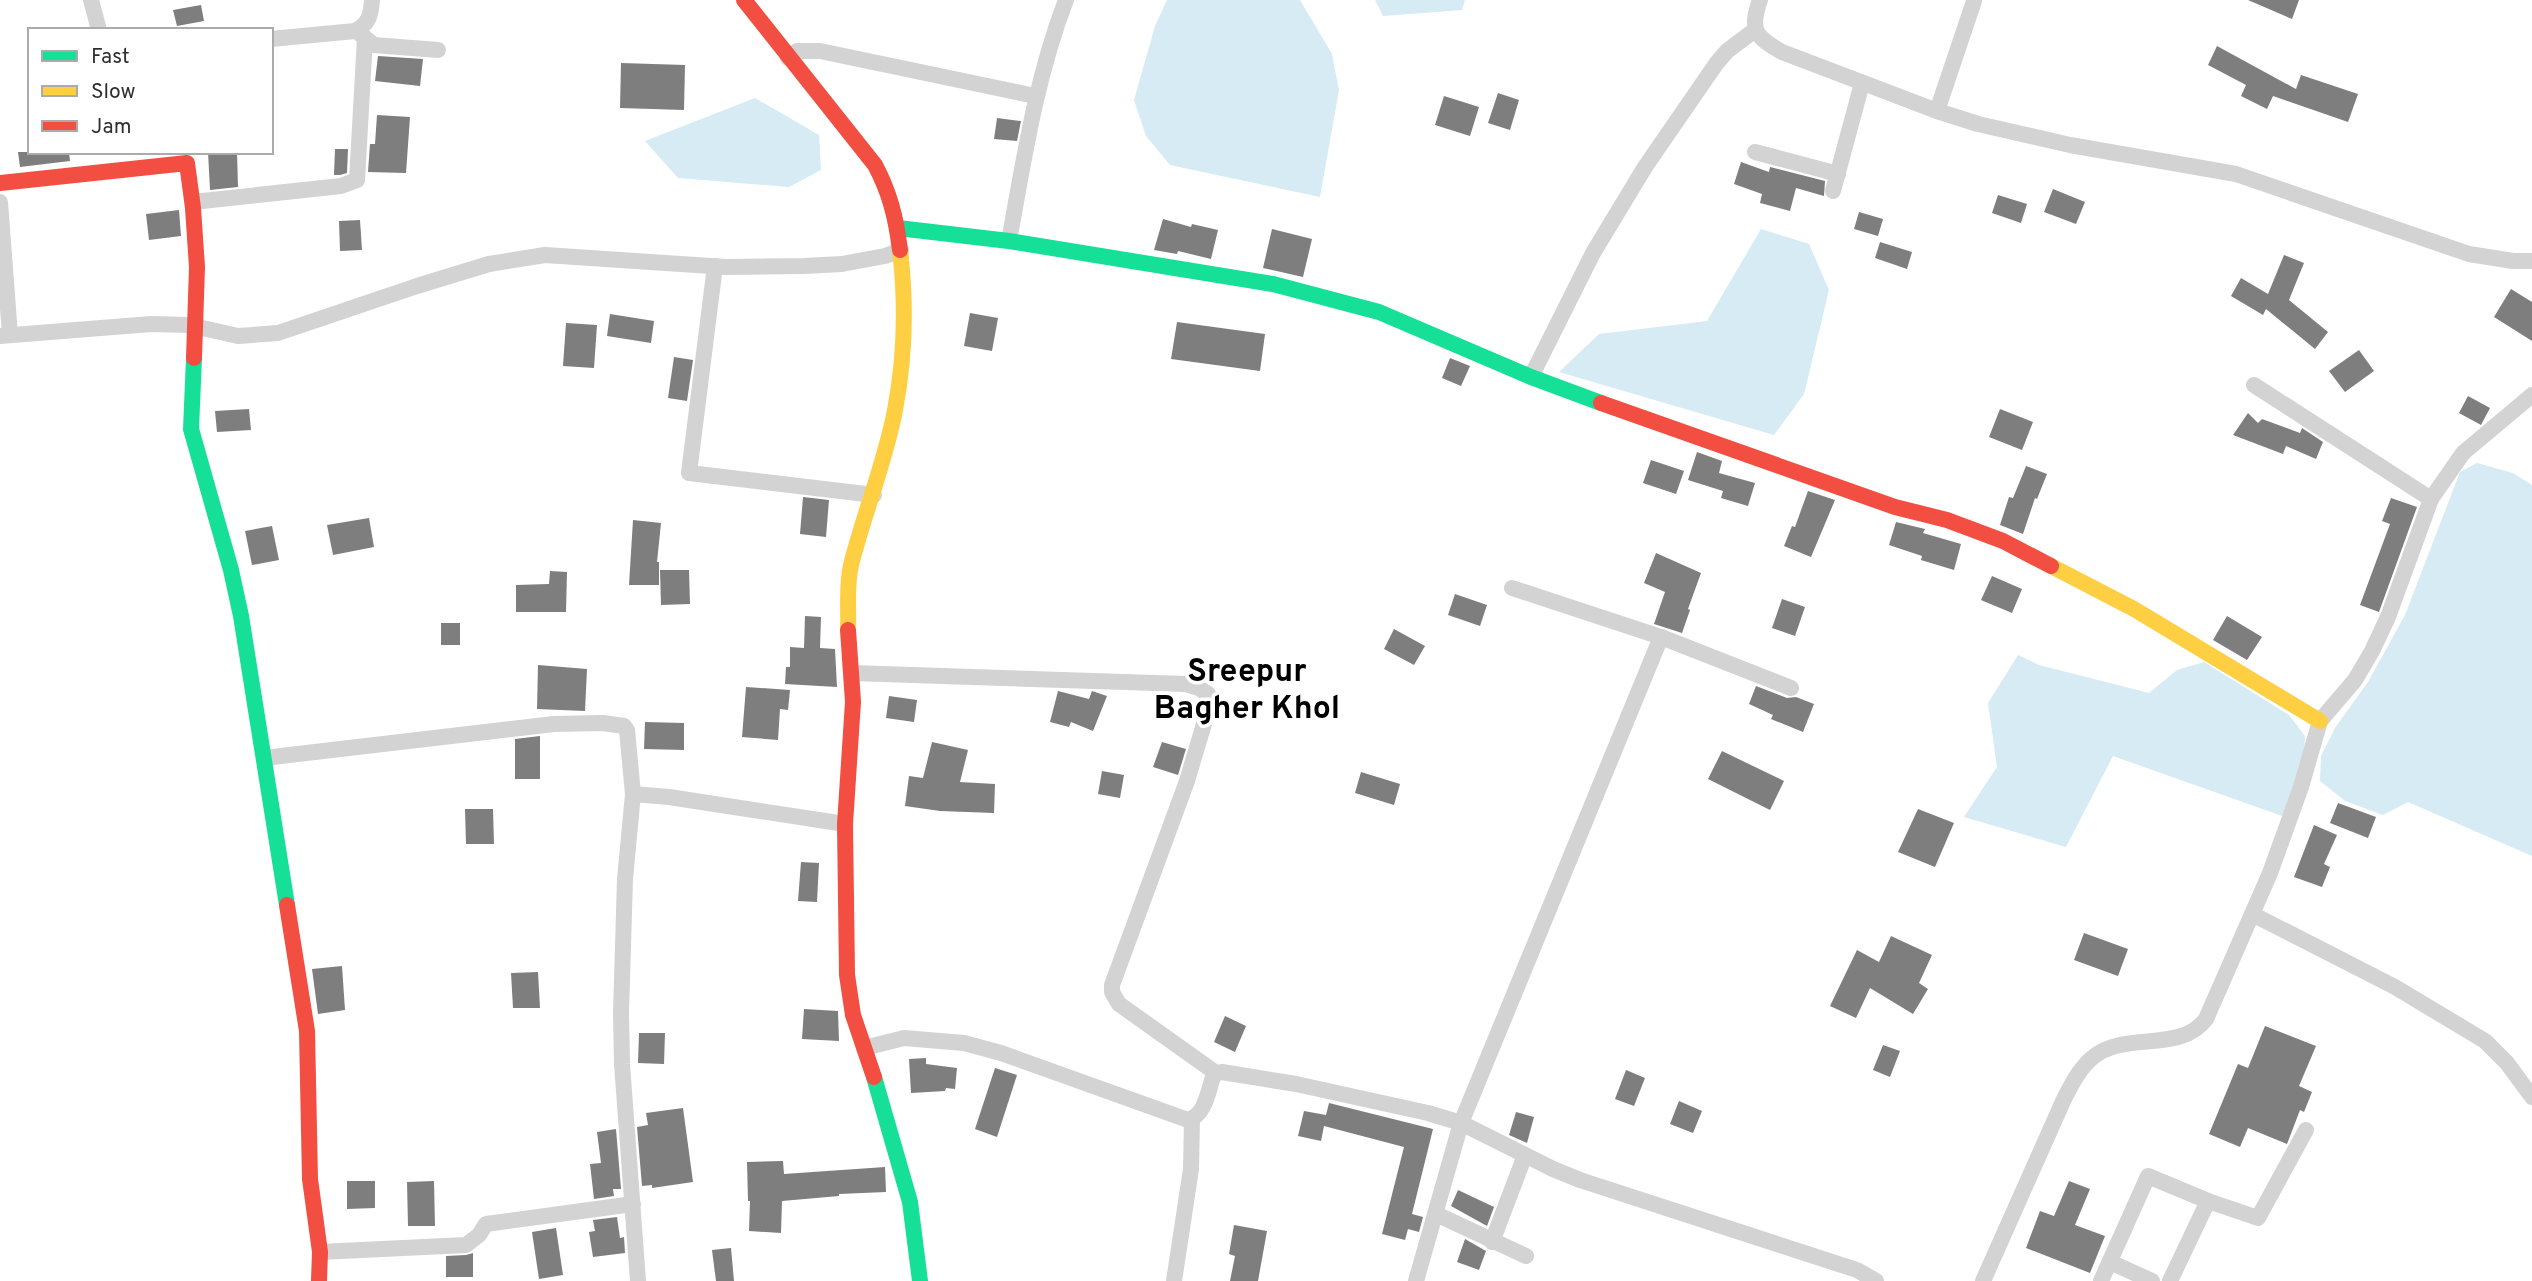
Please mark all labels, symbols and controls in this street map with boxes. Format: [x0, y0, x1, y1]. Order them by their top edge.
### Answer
legend [28, 28, 273, 154]
text: Fast [91, 44, 130, 71]
text: Slow [91, 79, 136, 106]
text: Jam [91, 114, 132, 141]
district label: Sreepur Bagher Khol [1154, 653, 1340, 730]

